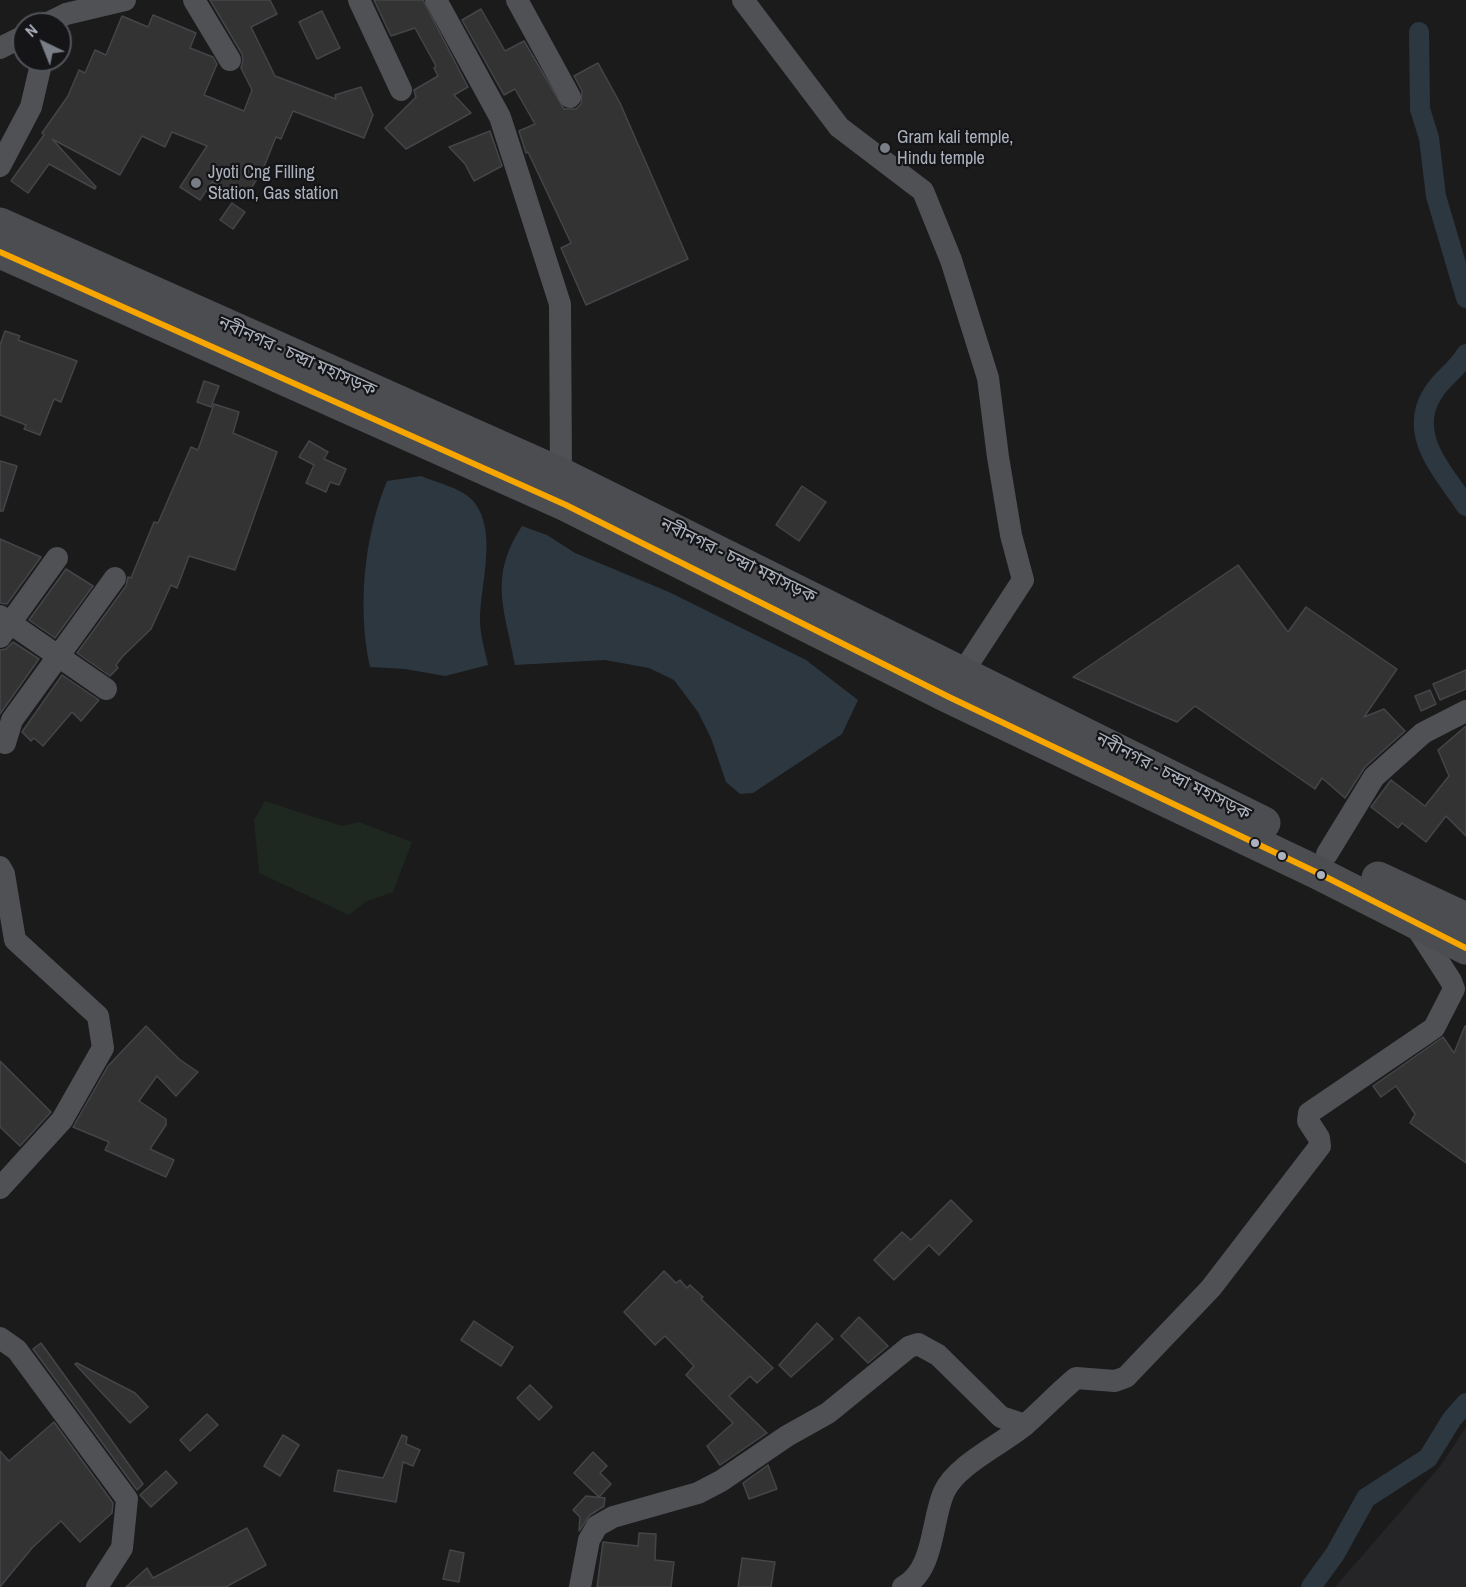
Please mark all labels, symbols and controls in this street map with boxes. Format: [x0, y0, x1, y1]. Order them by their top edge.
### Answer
north arrow [12, 12, 72, 72]
text: N [20, 19, 42, 42]
place label: Gram kali temple, Hindu temple [897, 127, 1013, 170]
marker: Gram kali temple, Hindu temple [878, 141, 892, 155]
place label: Jyoti Cng Filling Station, Gas station [208, 162, 338, 204]
marker: Jyoti Cng Filling Station, Gas station [189, 176, 203, 190]
street label: নবীনগর - চন্দ্রা মহাসড়ক [215, 312, 379, 402]
street label: নবীনগর - চন্দ্রা মহাসড়ক [656, 514, 820, 608]
street label: নবীনগর - চন্দ্রা মহাসড়ক [1092, 729, 1254, 825]
unlabelled marker [1249, 837, 1261, 849]
unlabelled marker [1276, 850, 1288, 862]
unlabelled marker [1315, 869, 1327, 881]

